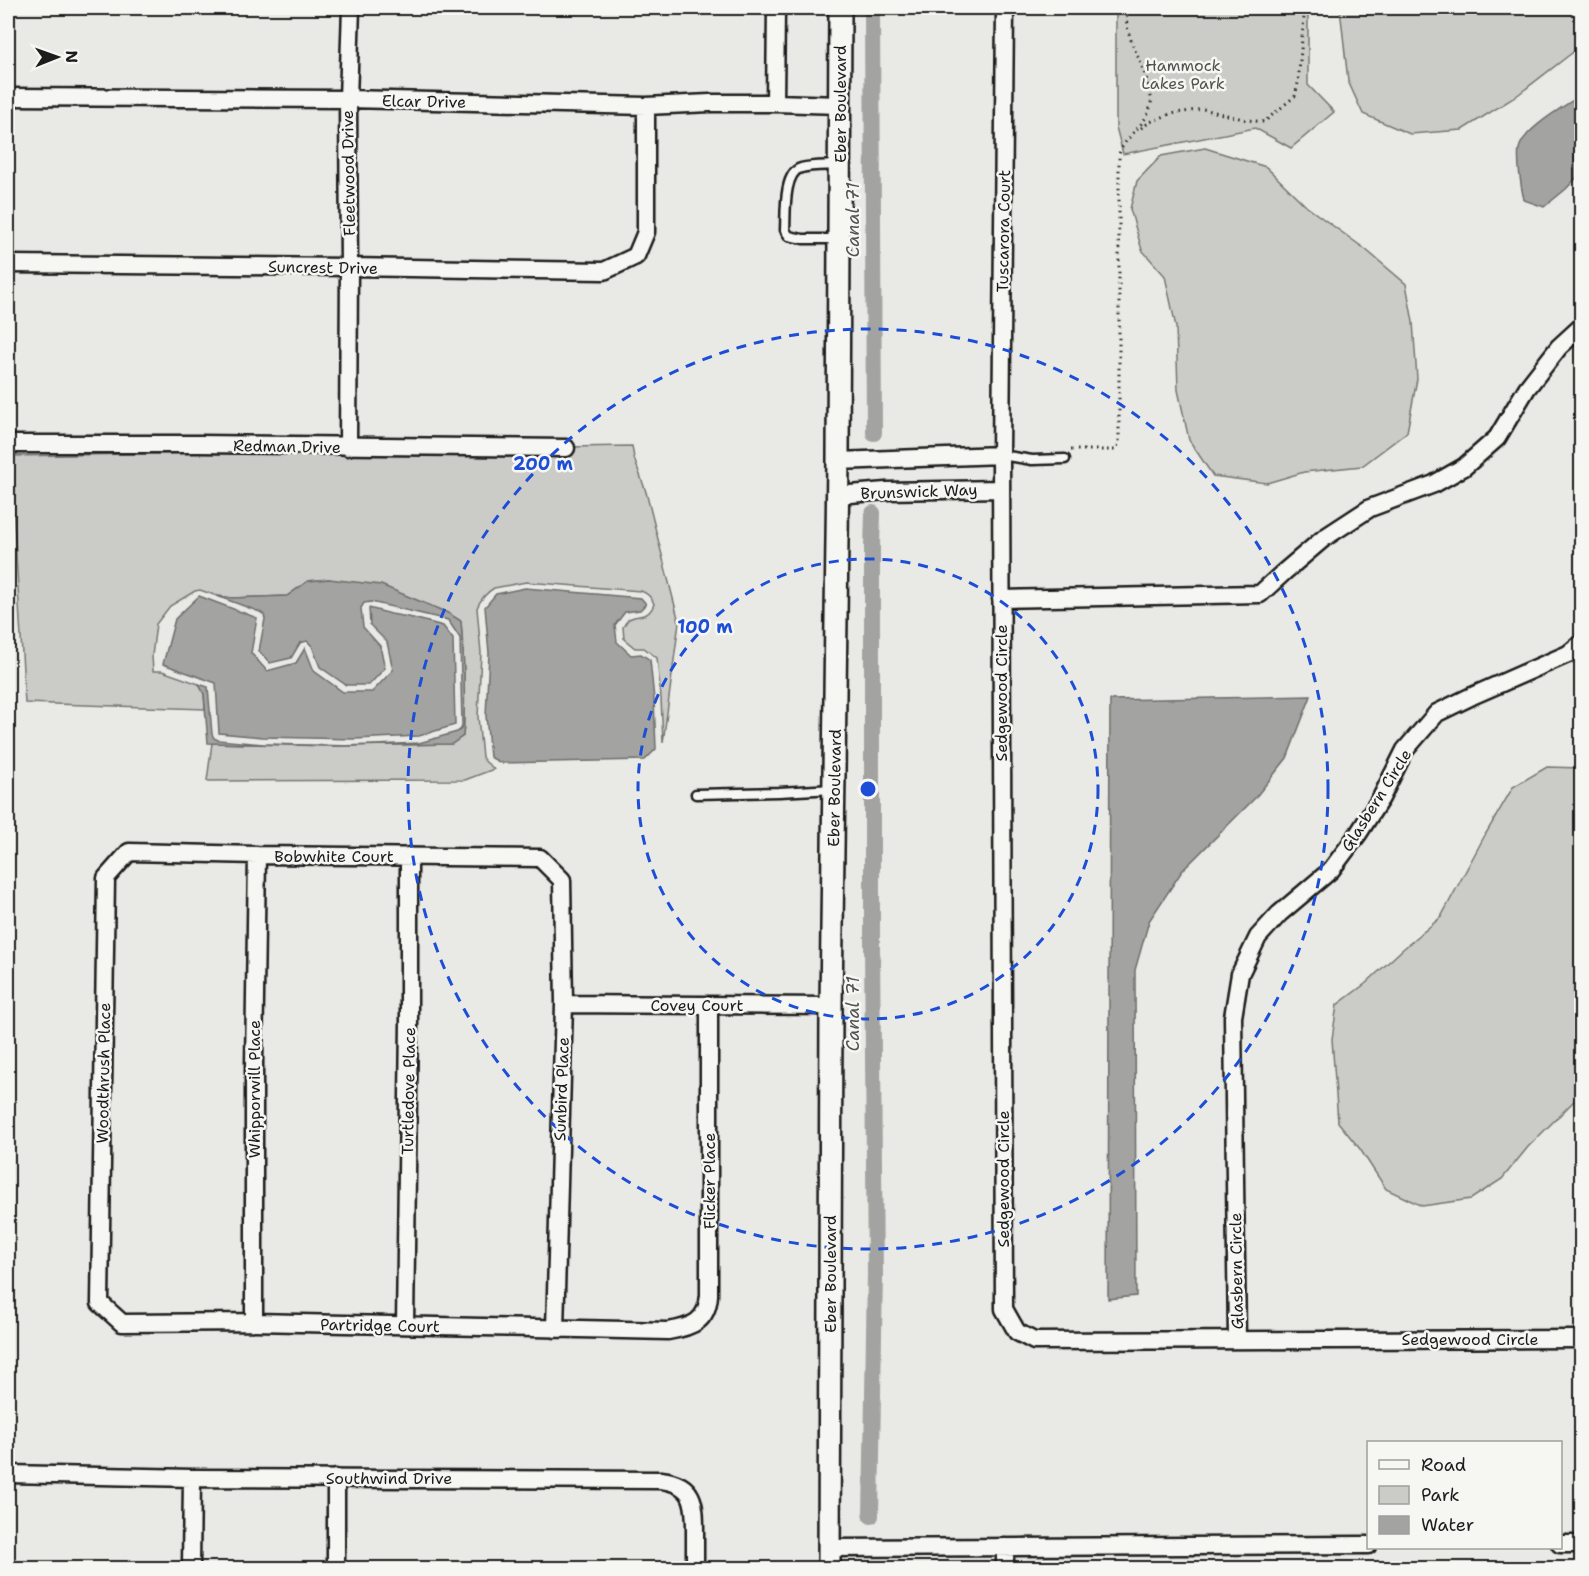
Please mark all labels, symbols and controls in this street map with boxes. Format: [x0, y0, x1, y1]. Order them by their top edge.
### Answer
north arrow [27, 27, 87, 87]
street label: Eber Boulevard [830, 45, 851, 163]
text: N [61, 50, 82, 63]
park label: Hammock Lakes Park [1141, 55, 1225, 94]
street label: Elcar Drive [382, 90, 466, 113]
street label: Fleetwood Drive [337, 110, 360, 236]
street label: Tuscarora Court [992, 169, 1015, 293]
water label: Canal 71 [841, 182, 865, 257]
street label: Suncrest Drive [268, 256, 378, 279]
street label: Redman Drive [233, 435, 341, 458]
text: 200 m [513, 452, 574, 476]
street label: Brunswick Way [860, 479, 978, 504]
text: 100 m [677, 615, 733, 639]
street label: Sedgewood Circle [991, 625, 1012, 761]
street label: Eber Boulevard [823, 729, 846, 847]
street label: Glasbern Circle [1337, 745, 1416, 855]
centre of rings [858, 779, 878, 799]
street label: Bobwhite Court [274, 846, 394, 867]
water label: Canal 71 [841, 976, 865, 1051]
street label: Covey Court [650, 995, 744, 1016]
street label: Woodthrush Place [92, 1003, 115, 1144]
street label: Whipporwill Place [244, 1020, 265, 1158]
street label: Turtledove Place [397, 1027, 420, 1155]
street label: Sunbird Place [549, 1037, 574, 1141]
street label: Sedgewood Circle [993, 1111, 1014, 1247]
street label: Flicker Place [699, 1133, 720, 1229]
street label: Glasbern Circle [1225, 1212, 1248, 1330]
street label: Eber Boulevard [820, 1215, 841, 1333]
street label: Partridge Court [320, 1314, 440, 1337]
street label: Sedgewood Circle [1402, 1329, 1538, 1350]
legend [1367, 1441, 1562, 1549]
text: Road [1421, 1453, 1466, 1477]
street label: Southwind Drive [326, 1468, 452, 1489]
text: Park [1421, 1483, 1460, 1507]
text: Water [1421, 1513, 1474, 1537]

